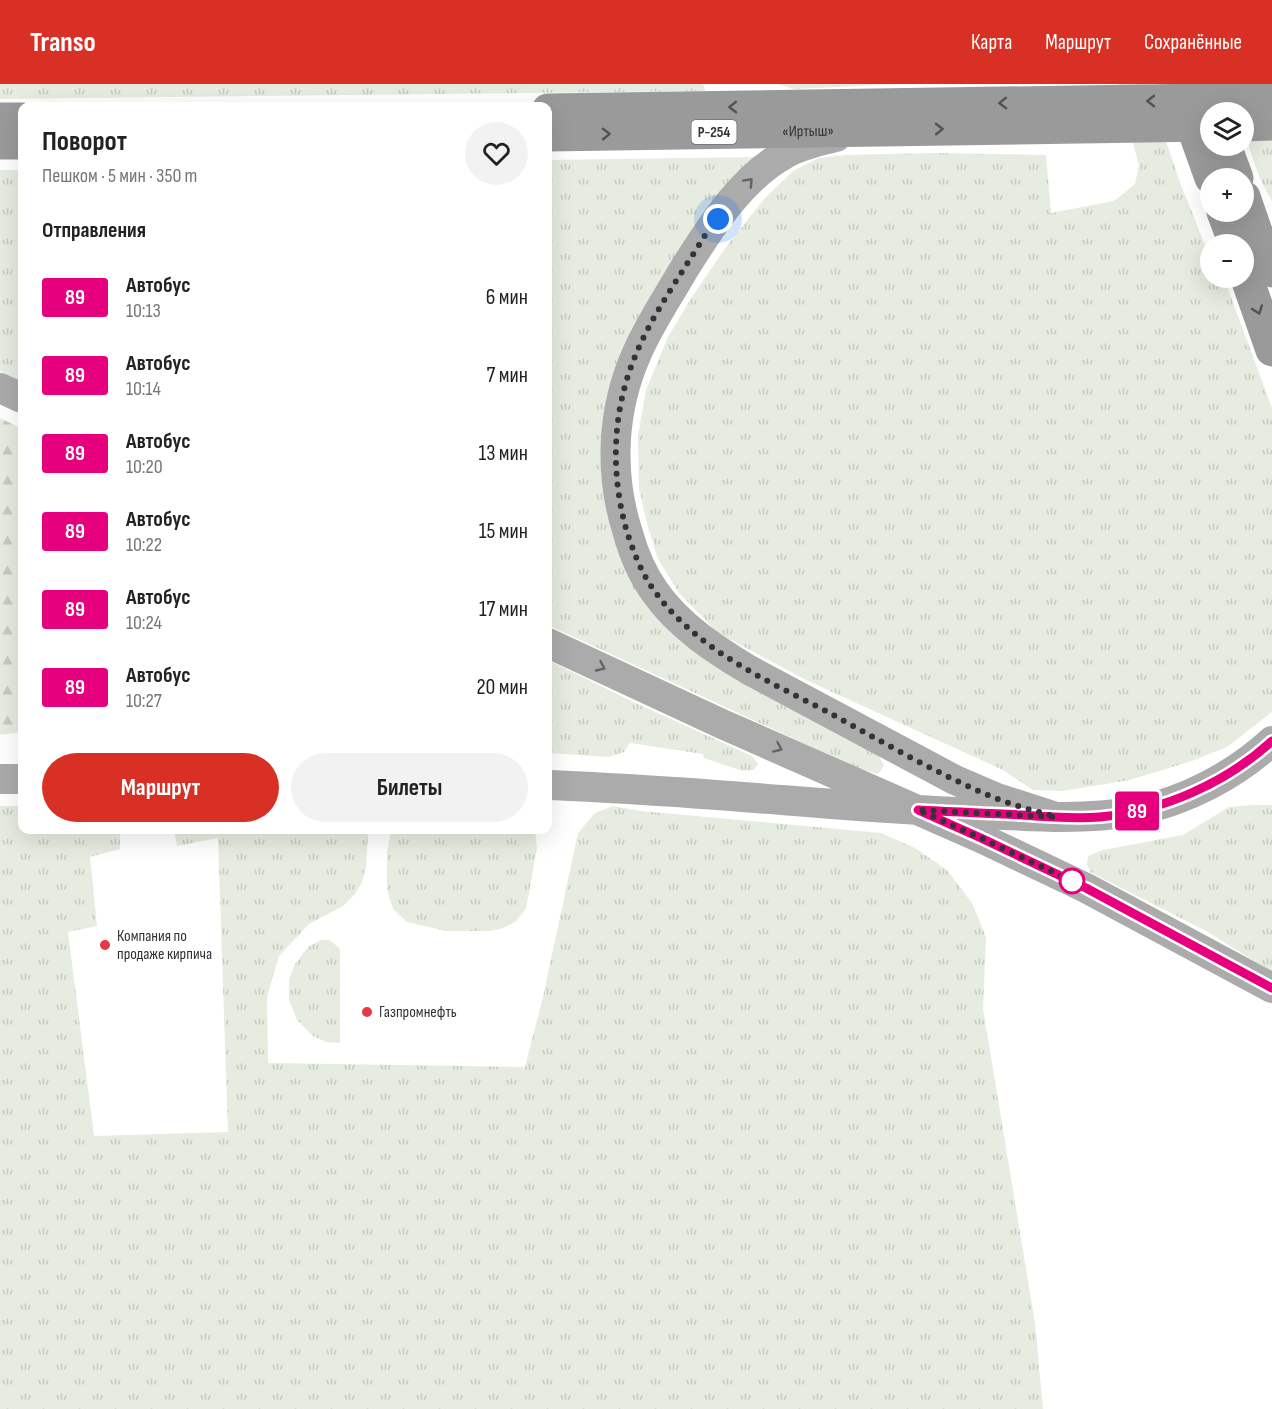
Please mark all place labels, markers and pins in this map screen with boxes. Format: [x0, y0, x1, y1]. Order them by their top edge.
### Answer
unlabelled marker [1059, 868, 1085, 894]
place label: Компания по продаже кирпича [117, 927, 212, 964]
marker: Компания по продаже кирпича [98, 938, 112, 952]
place label: Газпромнефть [379, 1003, 457, 1022]
marker: Газпромнефть [360, 1005, 374, 1019]

